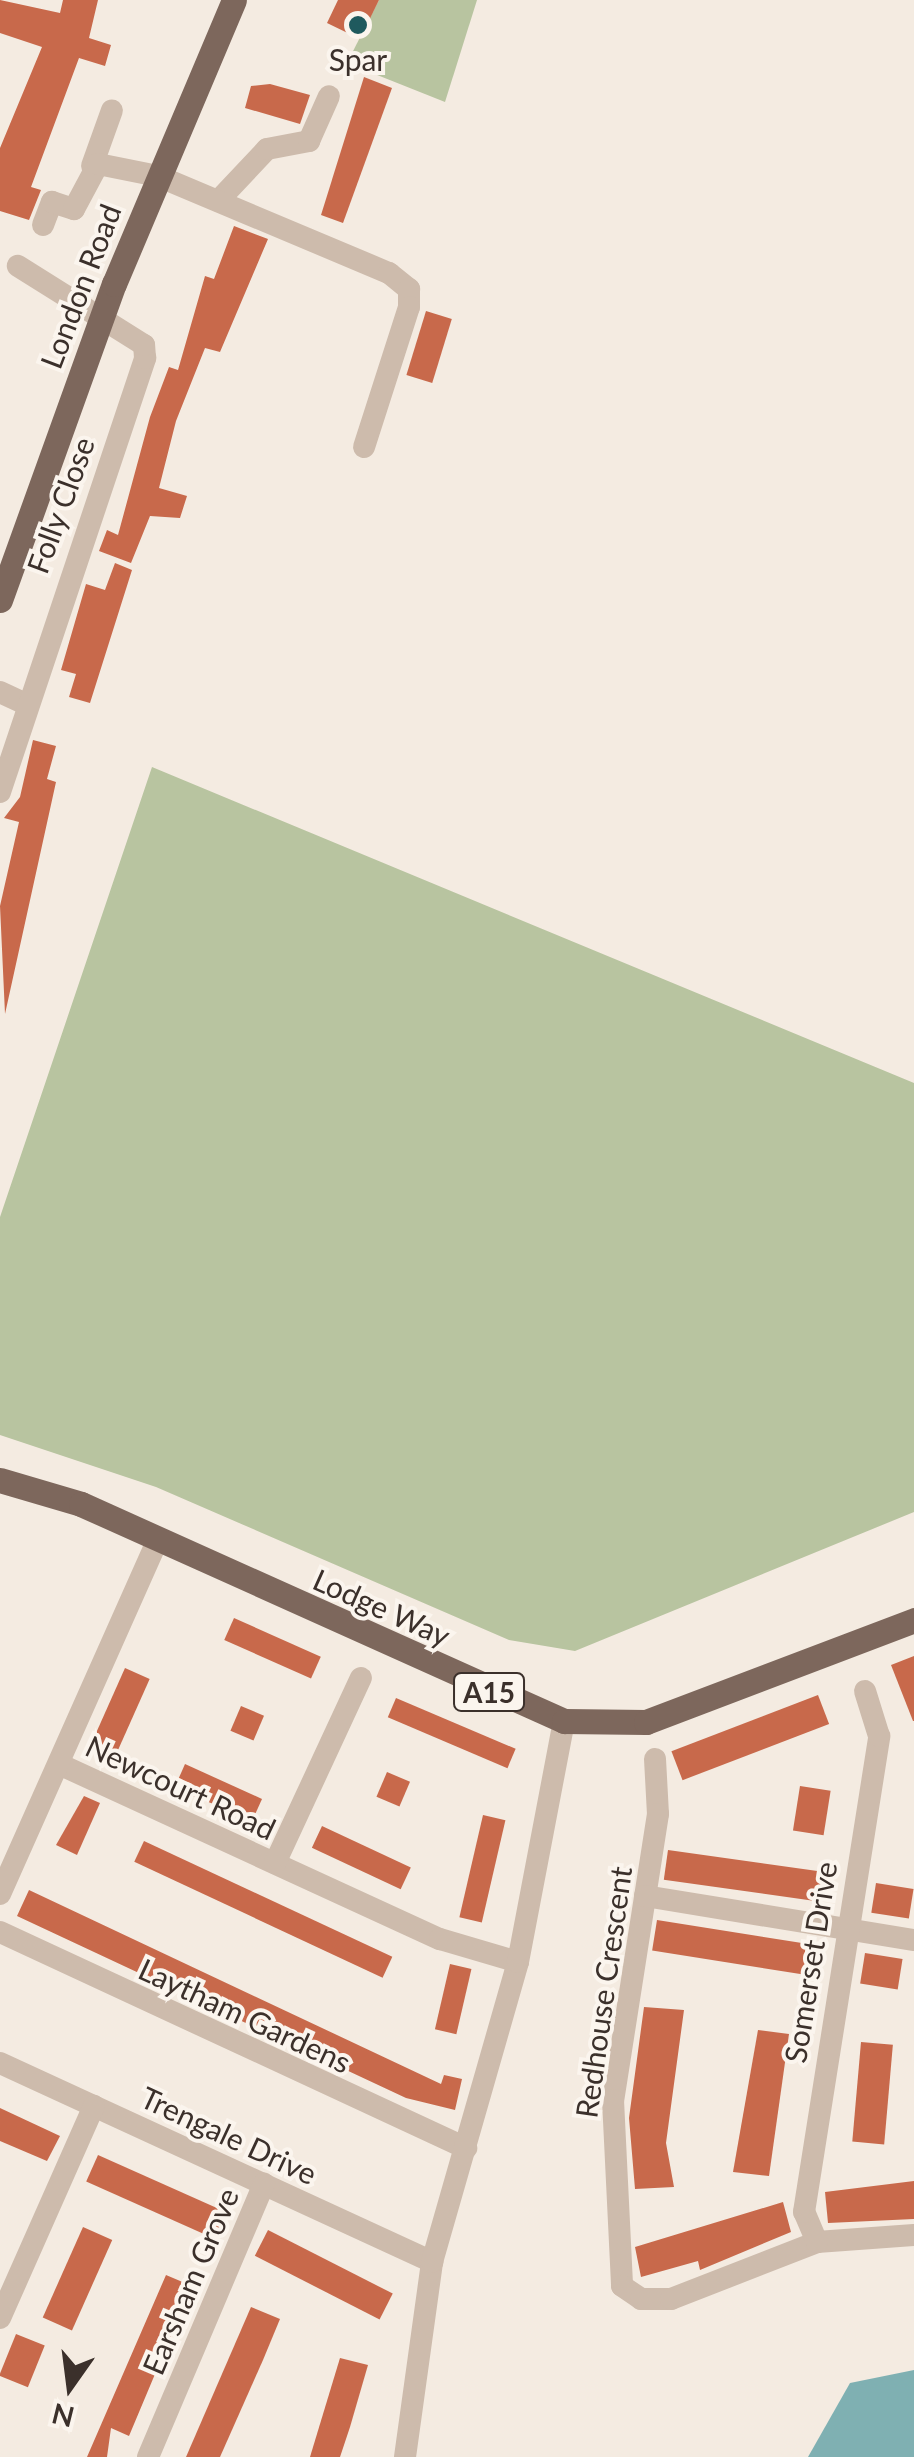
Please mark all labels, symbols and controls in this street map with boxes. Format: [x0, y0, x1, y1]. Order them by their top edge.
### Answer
marker: Spar [347, 14, 369, 36]
place label: Spar [329, 41, 387, 77]
street label: London Road [32, 199, 128, 373]
street label: Folly Close [19, 432, 101, 578]
street label: Lodge Way [308, 1561, 456, 1653]
road number: A15 [452, 1669, 526, 1715]
street label: Newcourt Road [80, 1727, 282, 1847]
street label: Somerset Drive [776, 1859, 844, 2065]
street label: Redhouse Crescent [568, 1864, 638, 2120]
street label: Laytham Gardens [133, 1950, 357, 2080]
street label: Trengale Drive [135, 2079, 323, 2191]
street label: Earsham Grove [134, 2182, 246, 2380]
north arrow [20, 2337, 120, 2437]
text: N [48, 2397, 77, 2435]

